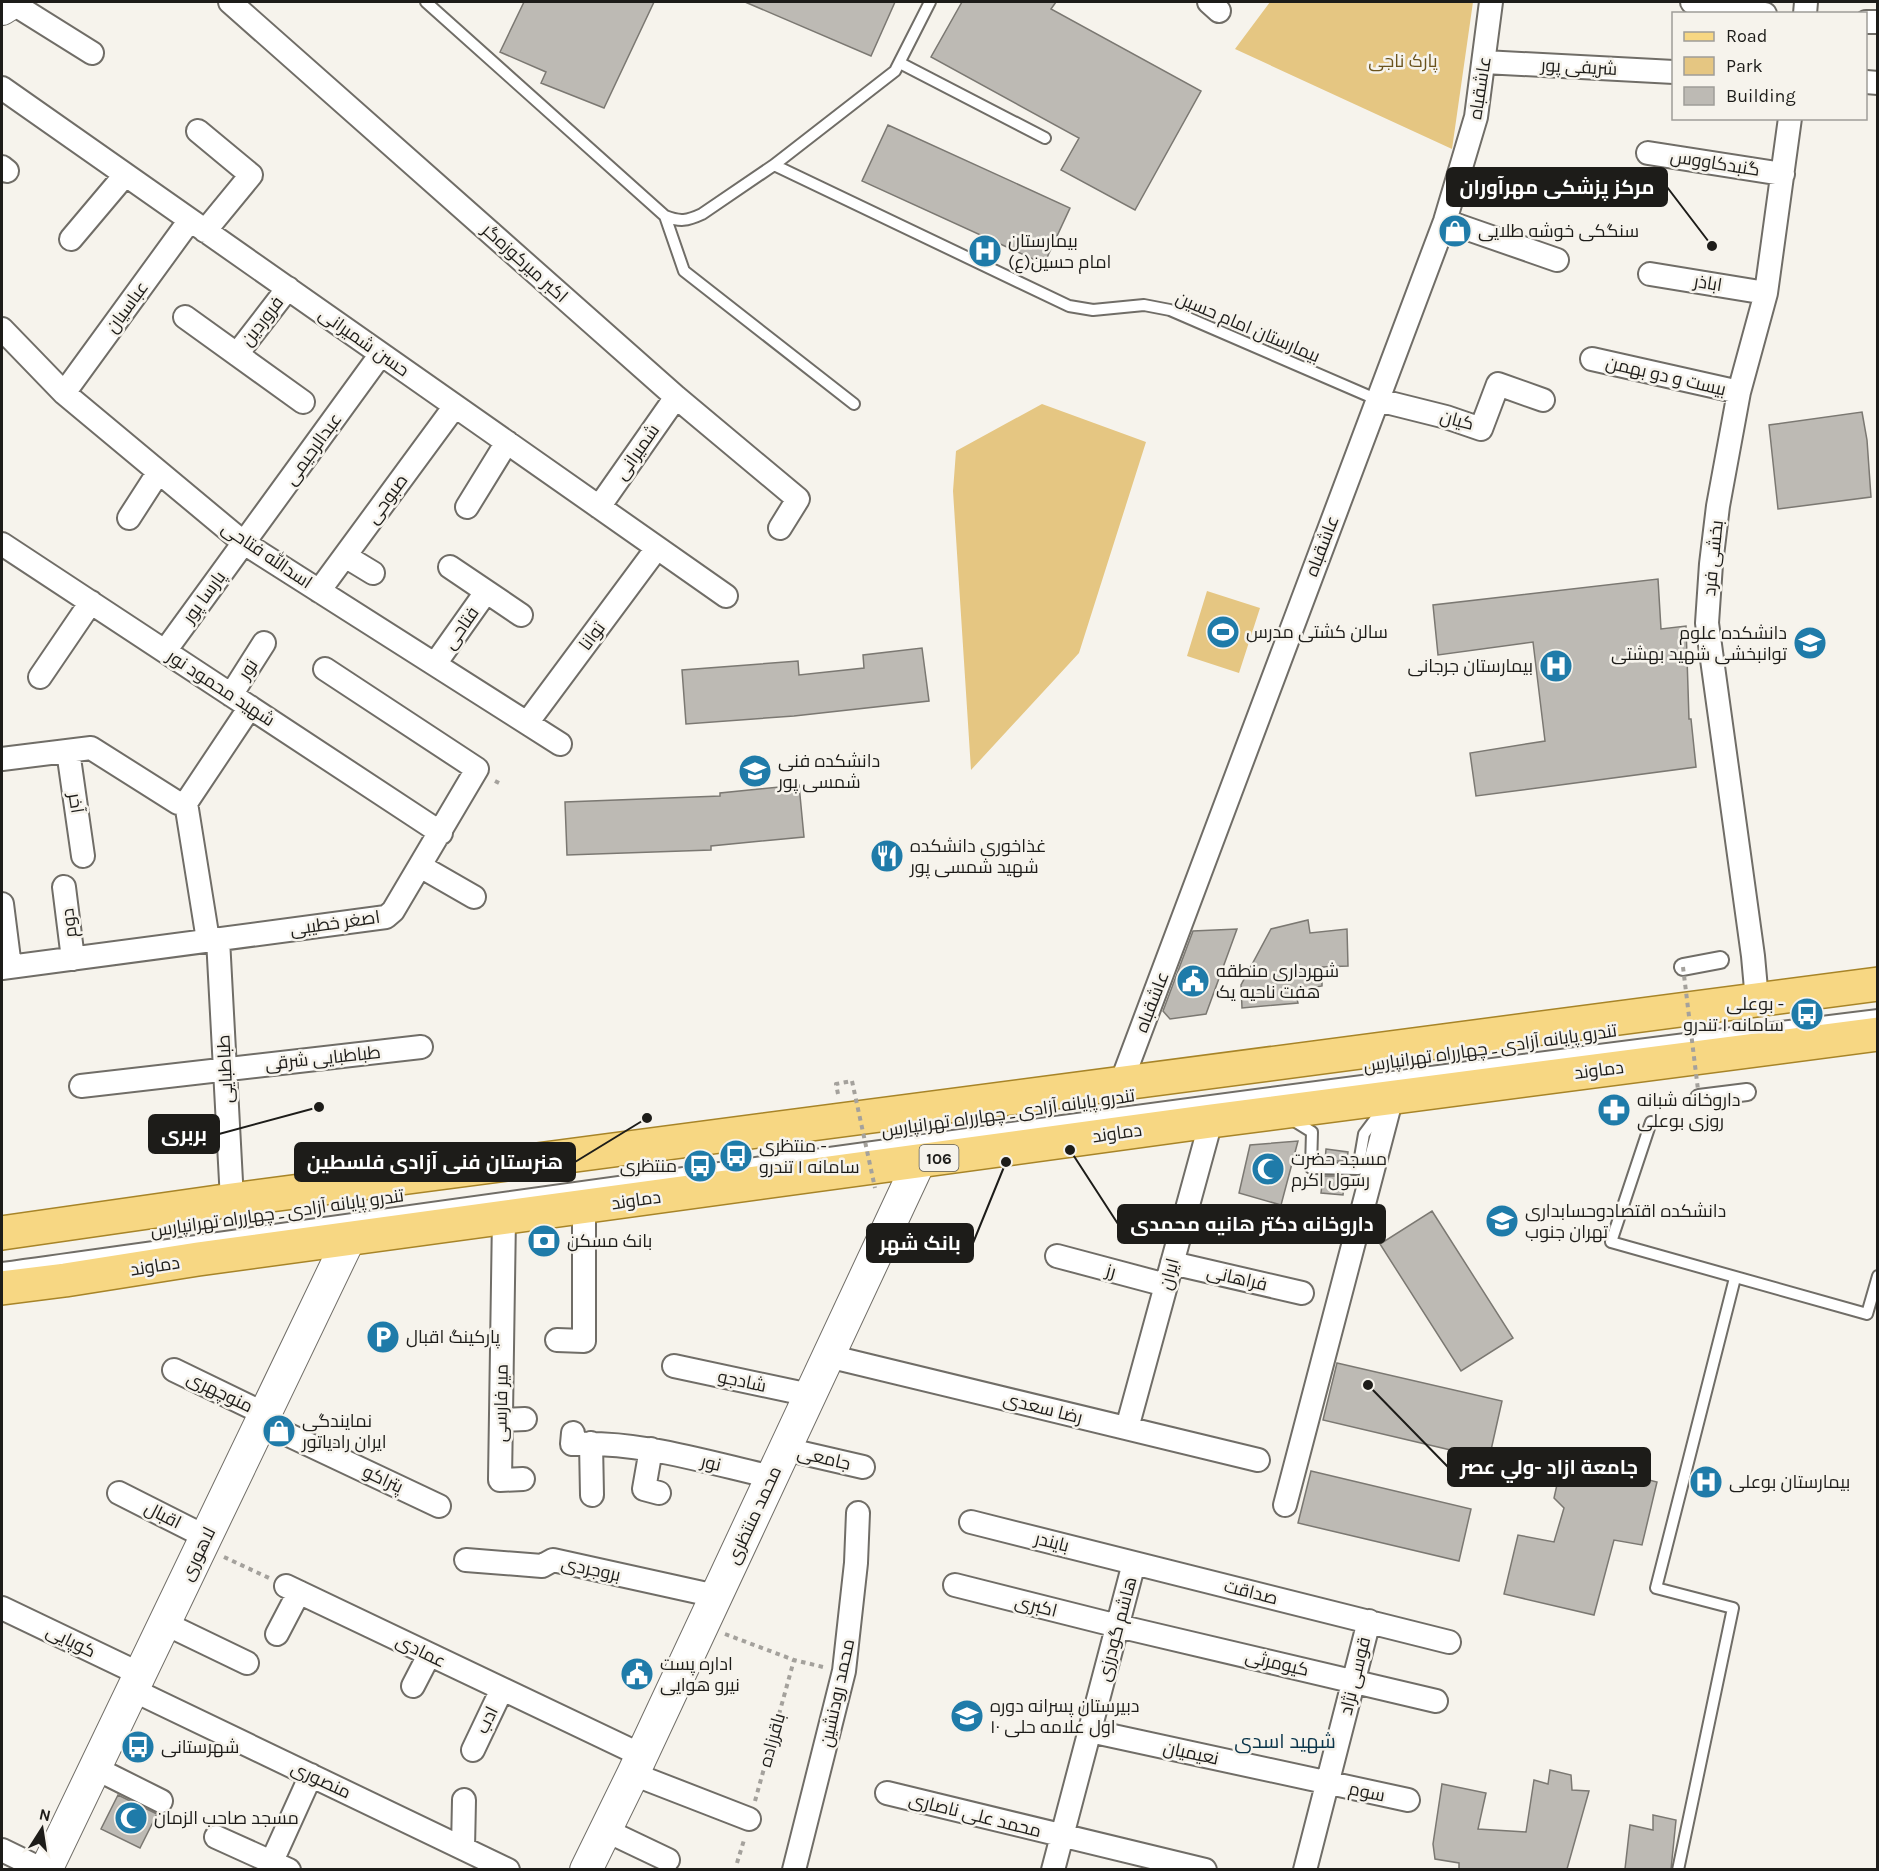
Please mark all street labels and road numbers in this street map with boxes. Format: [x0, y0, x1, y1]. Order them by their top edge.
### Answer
street label: شریفی پور [1539, 54, 1618, 81]
street label: عاشقباه [1464, 55, 1496, 121]
street label: گنبدکاووس [1669, 145, 1761, 181]
street label: اکبر میرکوزه‌گر [477, 218, 572, 307]
street label: اباذر [1691, 270, 1724, 296]
street label: عباسیان [101, 277, 153, 337]
street label: بیمارستان امام حسین [1172, 287, 1323, 368]
street label: فروردین [236, 292, 288, 350]
street label: حسن شمیرانی [315, 303, 413, 381]
street label: بیست و دو بهمن [1604, 351, 1728, 401]
street label: کیان [1438, 405, 1476, 435]
street label: عبدالرحیمی [279, 409, 347, 489]
street label: شمیرانی [610, 420, 664, 484]
street label: صبوحی [362, 470, 412, 528]
street label: عاشقباه [1300, 512, 1344, 580]
street label: اسدالله فتاحی [217, 516, 317, 593]
street label: بخشی فرد [1698, 519, 1728, 597]
street label: پارسا پور [177, 566, 231, 629]
street label: فتاحی [438, 602, 484, 654]
street label: توانا [574, 617, 610, 655]
street label: شهید محمود نور [162, 645, 279, 731]
street label: نور [233, 655, 263, 684]
street label: آخر [63, 790, 88, 815]
street label: اصغر خطیبی [289, 906, 381, 940]
street label: دوم [56, 907, 83, 939]
street label: عاشقباه [1130, 968, 1174, 1036]
street label: تندرو پایانه آزادی ـ چهارراه تهرانپارس [1362, 1019, 1618, 1078]
street label: طباطبایی [212, 1034, 238, 1104]
street label: طباطبایی شرقی [264, 1041, 382, 1075]
street label: دماوند [1573, 1056, 1625, 1084]
street label: تندرو پایانه آزادی ـ چهارراه تهرانپارس [880, 1084, 1136, 1143]
street label: دماوند [1091, 1119, 1143, 1147]
road number: 106 [920, 1145, 958, 1171]
street label: تندرو پایانه آزادی ـ چهارراه تهرانپارس [149, 1184, 405, 1243]
street label: دماوند [610, 1186, 662, 1214]
street label: دماوند [129, 1251, 181, 1281]
street label: ایران [1154, 1256, 1184, 1292]
street label: رز [1103, 1259, 1118, 1283]
street label: فراهانی [1205, 1260, 1269, 1296]
street label: میر فارسی [489, 1364, 513, 1442]
street label: شادجو [716, 1365, 768, 1397]
street label: منوچهری [183, 1367, 257, 1418]
street label: رضا سعدی [1001, 1388, 1085, 1428]
street label: جامعی [795, 1441, 853, 1475]
street label: نور [698, 1450, 723, 1476]
street label: پتراکو [359, 1460, 407, 1499]
street label: محمد منتظری [722, 1462, 786, 1568]
street label: اقبال [141, 1496, 185, 1534]
street label: لاهوری [176, 1523, 220, 1585]
street label: بایندر [1032, 1527, 1071, 1557]
street label: بروجردی [559, 1552, 623, 1586]
street label: هاشم گودرزی [1092, 1574, 1143, 1684]
street label: صداقت [1222, 1575, 1280, 1609]
street label: اکبری [1013, 1590, 1059, 1622]
street label: کوپایی [42, 1620, 99, 1663]
street label: عمادی [392, 1630, 450, 1672]
street label: قوسی نژاد [1335, 1634, 1375, 1718]
street label: محمد رودنشین [815, 1637, 859, 1749]
street label: کیومرثی [1243, 1645, 1311, 1681]
street label: ادب [471, 1703, 503, 1737]
street label: باقرزاده [754, 1710, 790, 1770]
street label: نعیمیان [1161, 1736, 1221, 1770]
street label: منصوری [288, 1757, 354, 1803]
street label: سوم [1347, 1777, 1387, 1808]
street label: محمد علی ناصاری [906, 1788, 1044, 1842]

